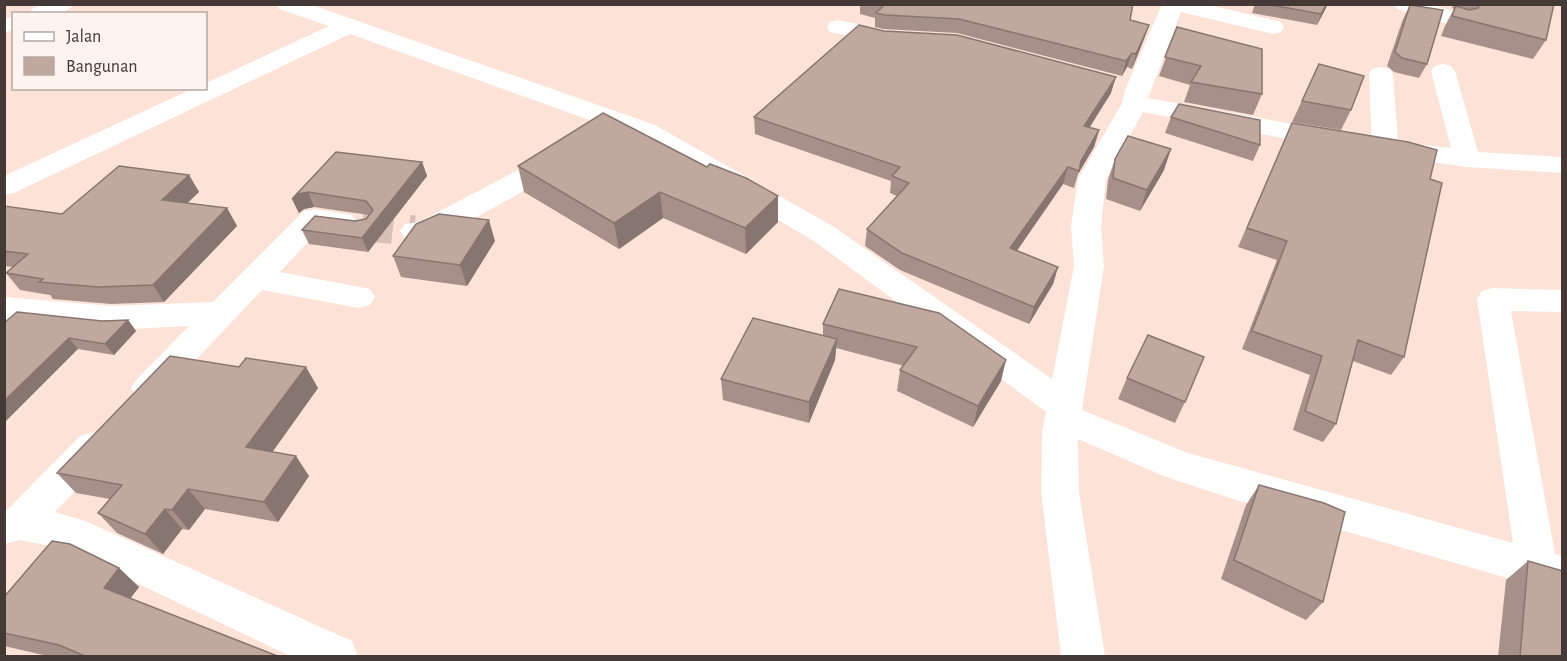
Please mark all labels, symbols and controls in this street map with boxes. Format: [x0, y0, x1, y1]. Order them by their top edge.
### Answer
legend [12, 12, 207, 90]
text: Jalan [66, 28, 101, 46]
text: Bangunan [66, 58, 138, 76]

